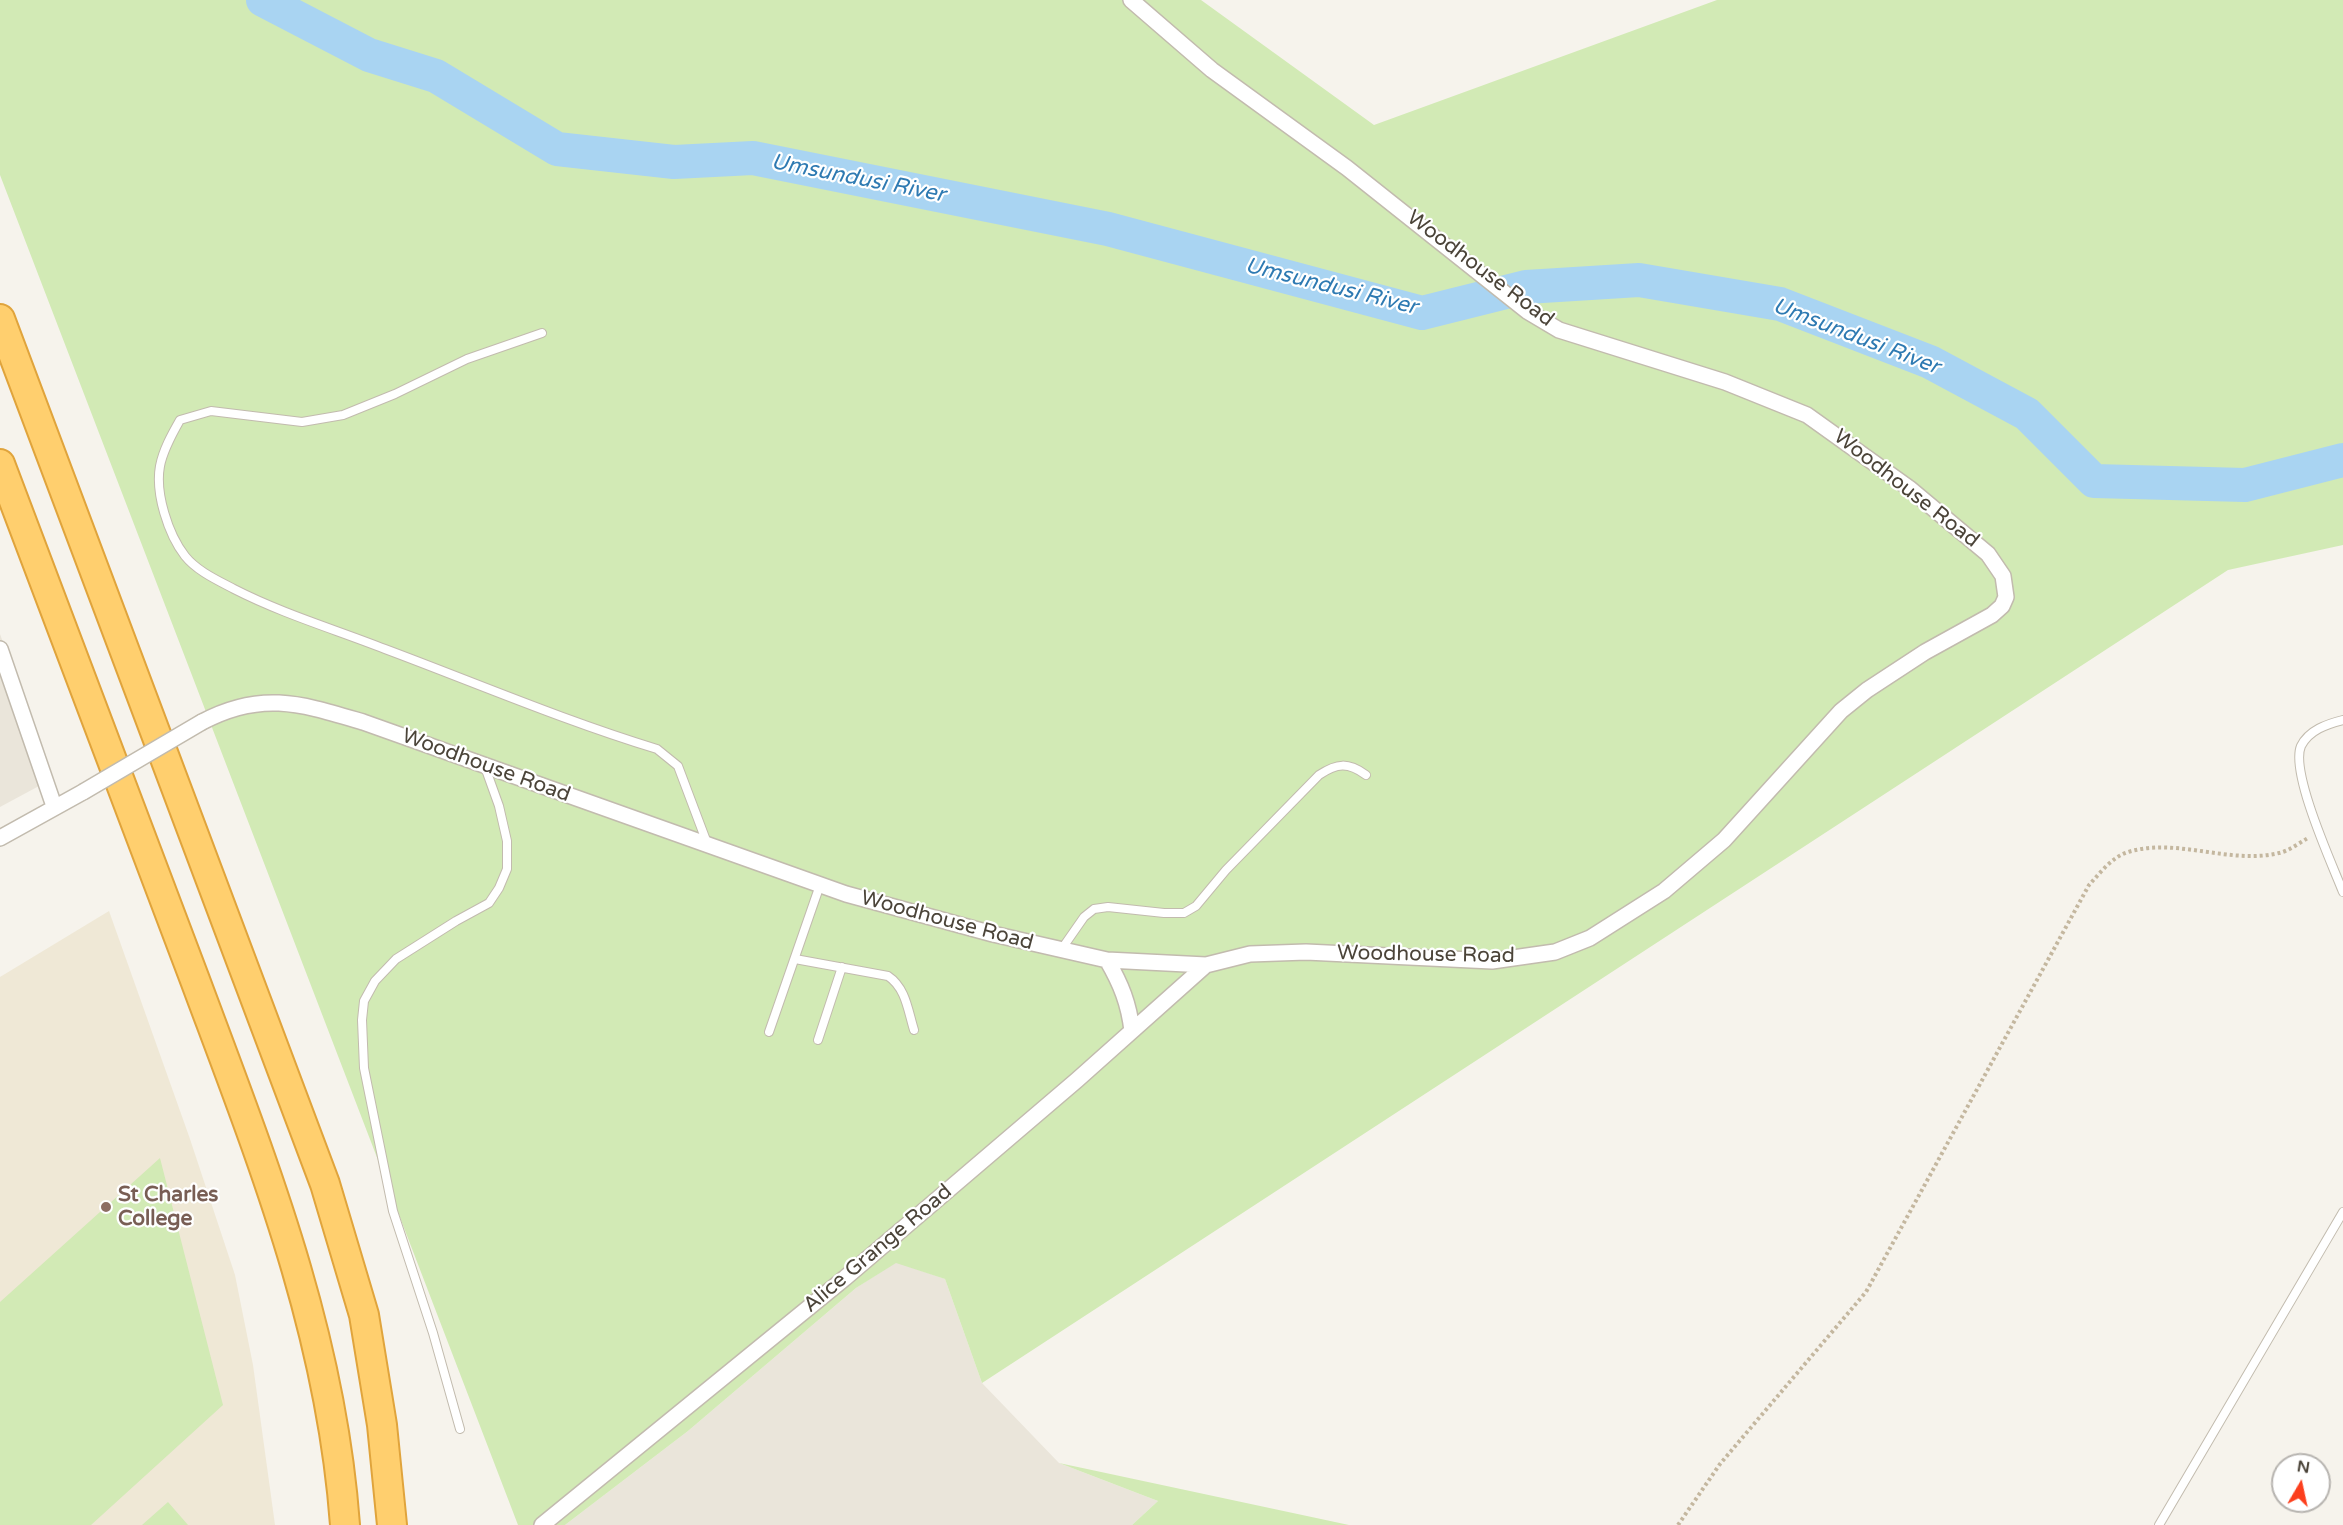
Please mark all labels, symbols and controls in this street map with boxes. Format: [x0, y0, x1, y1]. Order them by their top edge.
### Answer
water label: Umsundusi River [769, 149, 947, 209]
street label: Woodhouse Road [1401, 205, 1559, 333]
water label: Umsundusi River [1242, 253, 1420, 321]
water label: Umsundusi River [1769, 293, 1943, 381]
street label: Woodhouse Road [1828, 424, 1984, 554]
street label: Woodhouse Road [398, 724, 574, 808]
street label: Woodhouse Road [858, 886, 1036, 956]
street label: Woodhouse Road [1337, 941, 1515, 969]
street label: Alice Grange Road [799, 1179, 957, 1319]
place label: St Charles College [118, 1182, 218, 1232]
marker: St Charles College [99, 1200, 113, 1214]
north arrow [2271, 1453, 2331, 1513]
text: N [2296, 1456, 2311, 1478]

